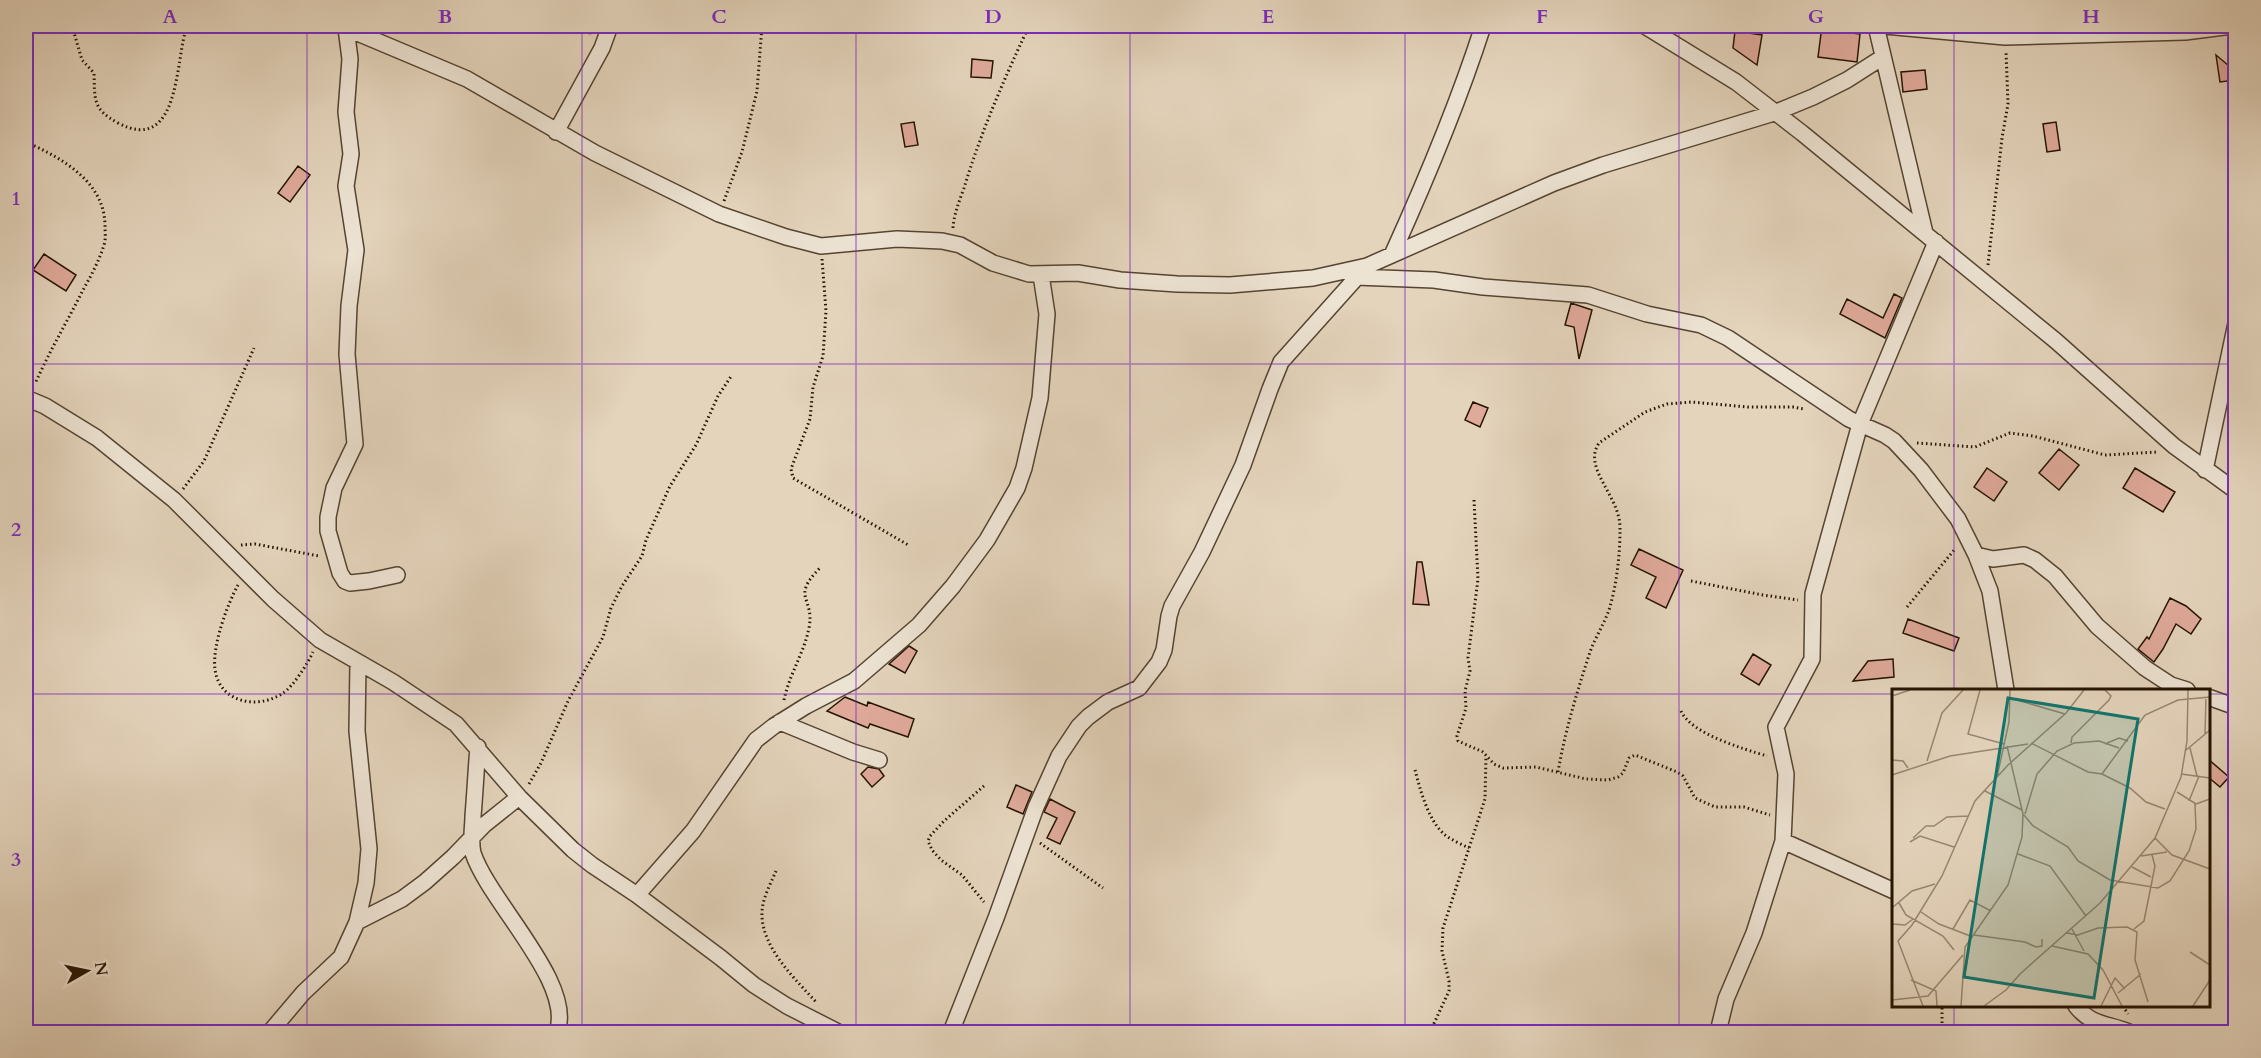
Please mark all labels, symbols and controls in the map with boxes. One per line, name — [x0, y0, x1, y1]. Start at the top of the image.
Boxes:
text: A — [162, 3, 178, 30]
text: B — [438, 3, 452, 30]
text: C — [711, 3, 727, 30]
text: D — [984, 3, 1002, 30]
text: E — [1262, 3, 1274, 30]
text: F — [1536, 3, 1548, 30]
text: G — [1808, 3, 1824, 30]
text: H — [2082, 3, 2100, 30]
text: 1 — [11, 185, 21, 212]
text: 2 — [11, 516, 21, 543]
inset map — [1892, 689, 2210, 1007]
text: 3 — [11, 846, 21, 873]
north arrow — [57, 941, 117, 1001]
text: N — [89, 960, 113, 977]

